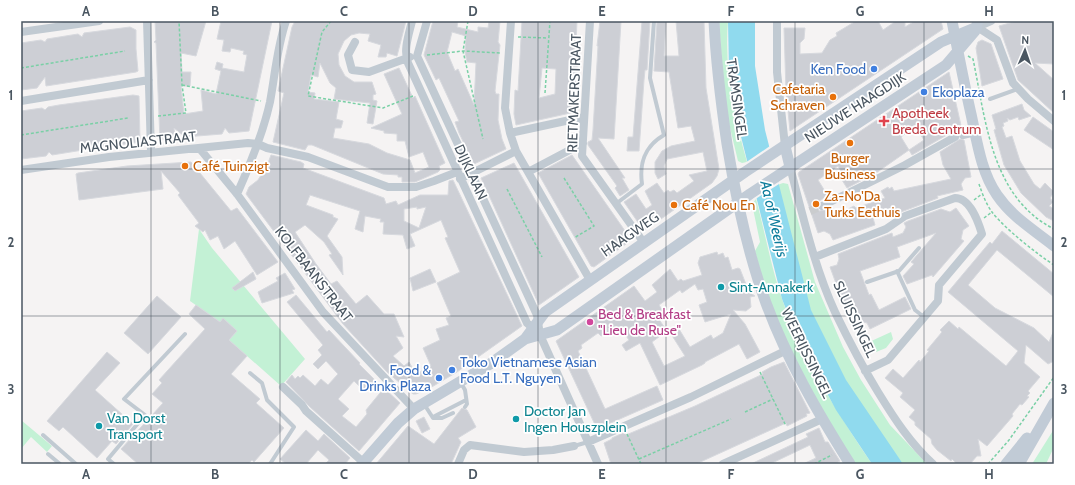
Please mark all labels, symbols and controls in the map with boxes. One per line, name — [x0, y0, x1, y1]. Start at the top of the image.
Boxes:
text: A — [82, 3, 91, 19]
text: B — [211, 3, 219, 19]
text: C — [340, 3, 348, 19]
text: D — [468, 3, 478, 19]
text: E — [598, 3, 606, 19]
text: F — [728, 3, 735, 19]
text: G — [856, 3, 865, 19]
text: H — [984, 3, 994, 19]
north arrow — [1005, 30, 1045, 70]
street label: RIETMAKERSTRAAT — [563, 33, 585, 153]
text: N — [1021, 33, 1029, 47]
street label: TRAMSINGEL — [722, 57, 752, 141]
place label: Ken Food — [811, 60, 866, 78]
marker: Ken Food — [869, 64, 879, 74]
street label: NIEUWE HAAGDIJK — [801, 68, 909, 146]
place label: Cafetaria Schraven — [770, 80, 825, 114]
place label: Ekoplaza — [932, 83, 985, 101]
text: 1 — [9, 87, 13, 103]
marker: Ekoplaza — [919, 87, 929, 97]
text: 1 — [1062, 87, 1066, 103]
marker: Cafetaria Schraven — [828, 92, 838, 102]
place label: Apotheek Breda Centrum — [892, 104, 981, 138]
marker: Apotheek Breda Centrum — [879, 116, 889, 126]
street label: MAGNOLIASTRAAT — [79, 127, 198, 157]
marker: Burger Business — [845, 138, 855, 148]
street label: DIJKLAAN — [450, 141, 492, 203]
place label: Burger Business — [825, 149, 876, 183]
place label: Café Tuinzigt — [193, 157, 269, 175]
marker: Café Tuinzigt — [180, 161, 190, 171]
water label: Aa of Weerijs — [756, 178, 792, 259]
place label: Za-No'Da Turks Eethuis — [824, 187, 901, 221]
place label: Café Nou En — [682, 196, 756, 214]
marker: Za-No'Da Turks Eethuis — [811, 199, 821, 209]
marker: Café Nou En — [669, 200, 679, 210]
street label: HAAGWEG — [598, 208, 662, 260]
street label: KOLFBAANSTRAAT — [271, 223, 357, 326]
text: 2 — [8, 234, 15, 250]
text: 2 — [1061, 234, 1068, 250]
place label: Sint-Annakerk — [729, 278, 814, 296]
street label: SLUISSINGEL — [829, 278, 881, 360]
marker: Sint-Annakerk — [716, 282, 726, 292]
place label: Bed & Breakfast "Lieu de Ruse" — [598, 305, 691, 339]
street label: WEERIJSSINGEL — [777, 305, 837, 401]
marker: Bed & Breakfast "Lieu de Ruse" — [585, 317, 595, 327]
place label: Toko Vietnamese Asian Food L.T. Nguyen — [460, 353, 597, 387]
place label: Food & Drinks Plaza — [359, 361, 431, 395]
marker: Toko Vietnamese Asian Food L.T. Nguyen — [447, 365, 457, 375]
marker: Food & Drinks Plaza — [434, 373, 444, 383]
text: 3 — [7, 381, 15, 397]
text: 3 — [1060, 381, 1068, 397]
place label: Doctor Jan Ingen Houszplein — [524, 402, 627, 436]
place label: Van Dorst Transport — [107, 409, 166, 443]
marker: Doctor Jan Ingen Houszplein — [511, 414, 521, 424]
marker: Van Dorst Transport — [94, 421, 104, 431]
text: A — [82, 466, 91, 482]
text: B — [211, 466, 219, 482]
text: C — [340, 466, 348, 482]
text: D — [468, 466, 478, 482]
text: E — [598, 466, 606, 482]
text: F — [728, 466, 735, 482]
text: G — [856, 466, 865, 482]
text: H — [984, 466, 994, 482]

